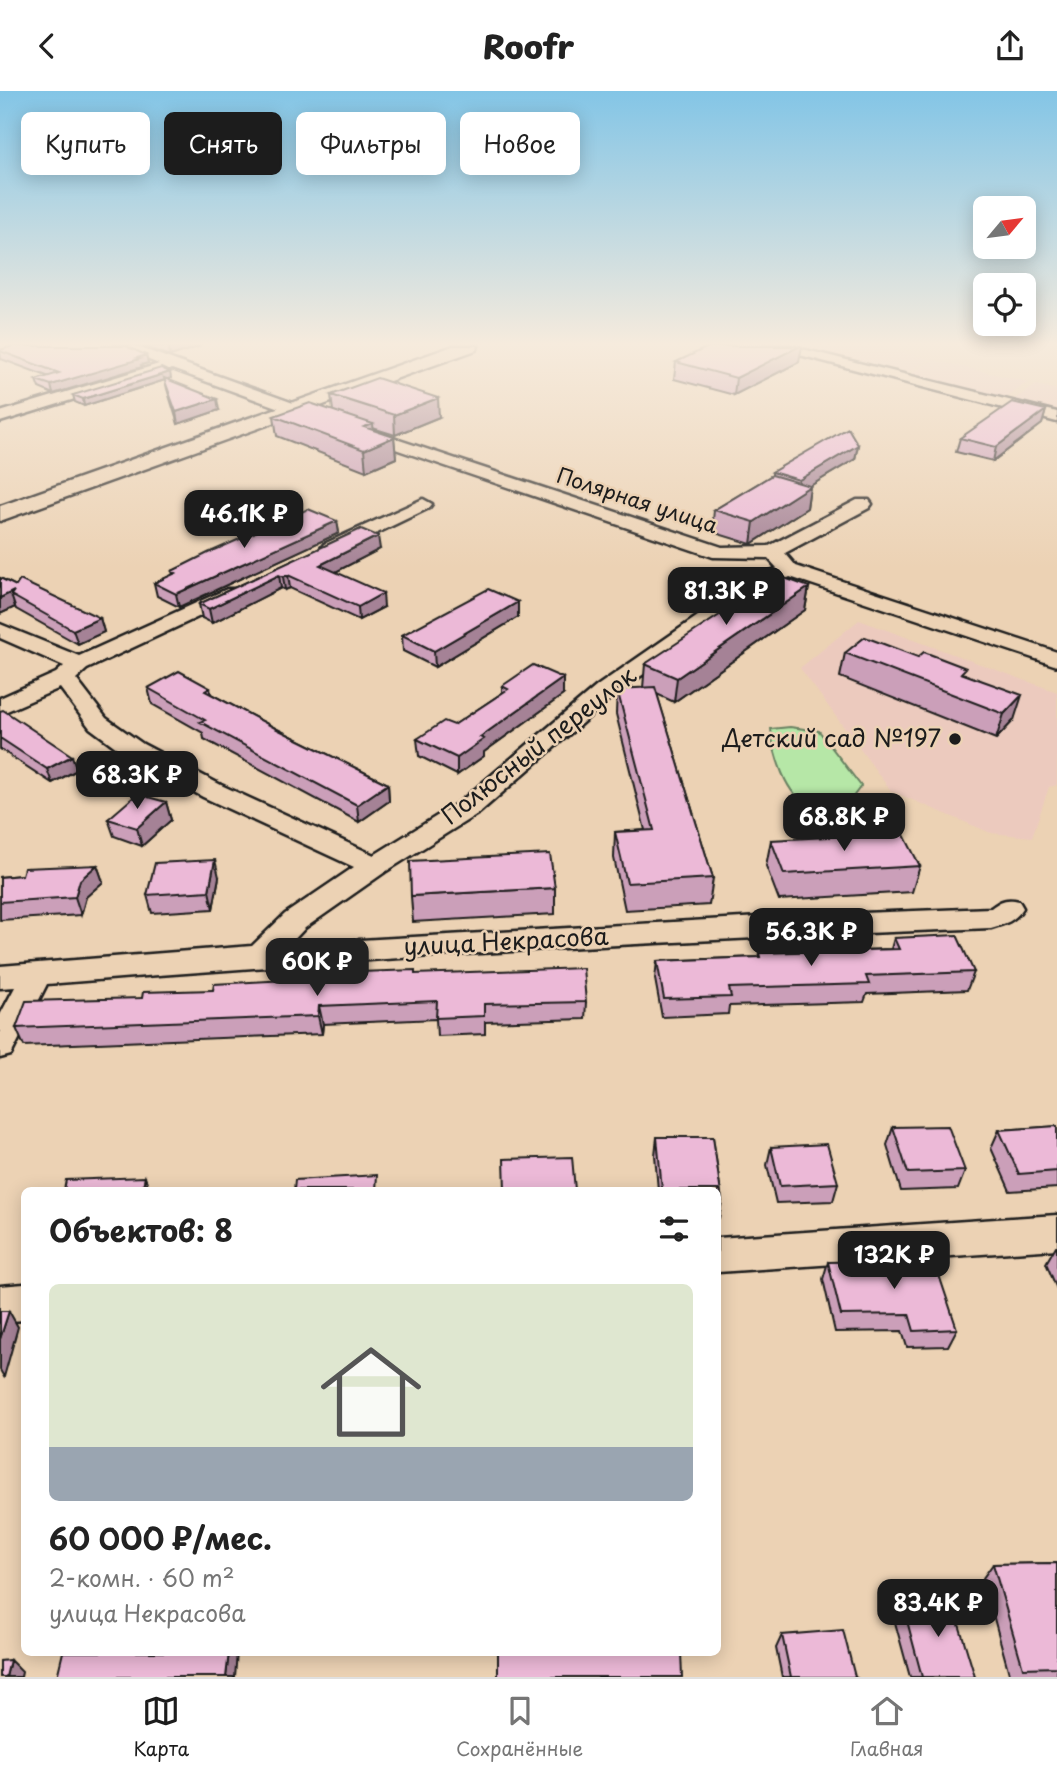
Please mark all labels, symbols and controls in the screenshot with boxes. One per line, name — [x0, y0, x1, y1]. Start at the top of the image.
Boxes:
text: Roofr — [483, 22, 574, 70]
icon: back — [28, 27, 66, 65]
icon: share — [991, 27, 1029, 65]
chip: Купить — [21, 112, 150, 175]
chip: Снять — [164, 112, 282, 175]
chip: Фильтры — [296, 112, 446, 175]
chip: Новое — [460, 112, 580, 175]
north arrow — [973, 196, 1036, 259]
map controls — [973, 196, 1036, 336]
button: locate — [973, 273, 1036, 336]
street label: Полярная улица — [553, 458, 723, 540]
pin: 46.1K ₽ — [179, 491, 309, 550]
text: 46.1K ₽ — [200, 495, 288, 530]
pin: 81.3K ₽ — [661, 567, 791, 627]
text: 81.3K ₽ — [684, 572, 768, 607]
street label: Полюсный переулок — [433, 656, 643, 832]
place label: Детский сад №197 — [721, 719, 941, 755]
marker: Детский сад №197 — [947, 731, 963, 747]
pin: 68.3K ₽ — [72, 751, 202, 811]
text: 68.3K ₽ — [92, 756, 182, 791]
pin: 68.8K ₽ — [779, 793, 909, 853]
text: 68.8K ₽ — [799, 798, 889, 833]
pin: 56.3K ₽ — [746, 909, 876, 968]
text: 56.3K ₽ — [765, 913, 857, 948]
street label: улица Некрасова — [403, 917, 609, 963]
pin: 60K ₽ — [268, 939, 366, 998]
text: 60K ₽ — [282, 943, 352, 978]
text: Объектов: 8 — [49, 1207, 233, 1252]
icon: filters — [655, 1210, 693, 1248]
pin: 132K ₽ — [837, 1231, 951, 1291]
text: 132K ₽ — [854, 1236, 934, 1271]
icon: home — [308, 1329, 434, 1455]
text: 60 000 ₽/мес. — [49, 1515, 272, 1560]
text: 2-комн. · 60 m² — [49, 1560, 235, 1595]
pin: 83.4K ₽ — [873, 1579, 1003, 1639]
text: 83.4K ₽ — [893, 1584, 983, 1619]
text: улица Некрасова — [49, 1595, 246, 1630]
tab: Карта — [133, 1692, 189, 1762]
tab: Сохранённые — [456, 1692, 583, 1762]
tab: Главная — [850, 1692, 924, 1762]

